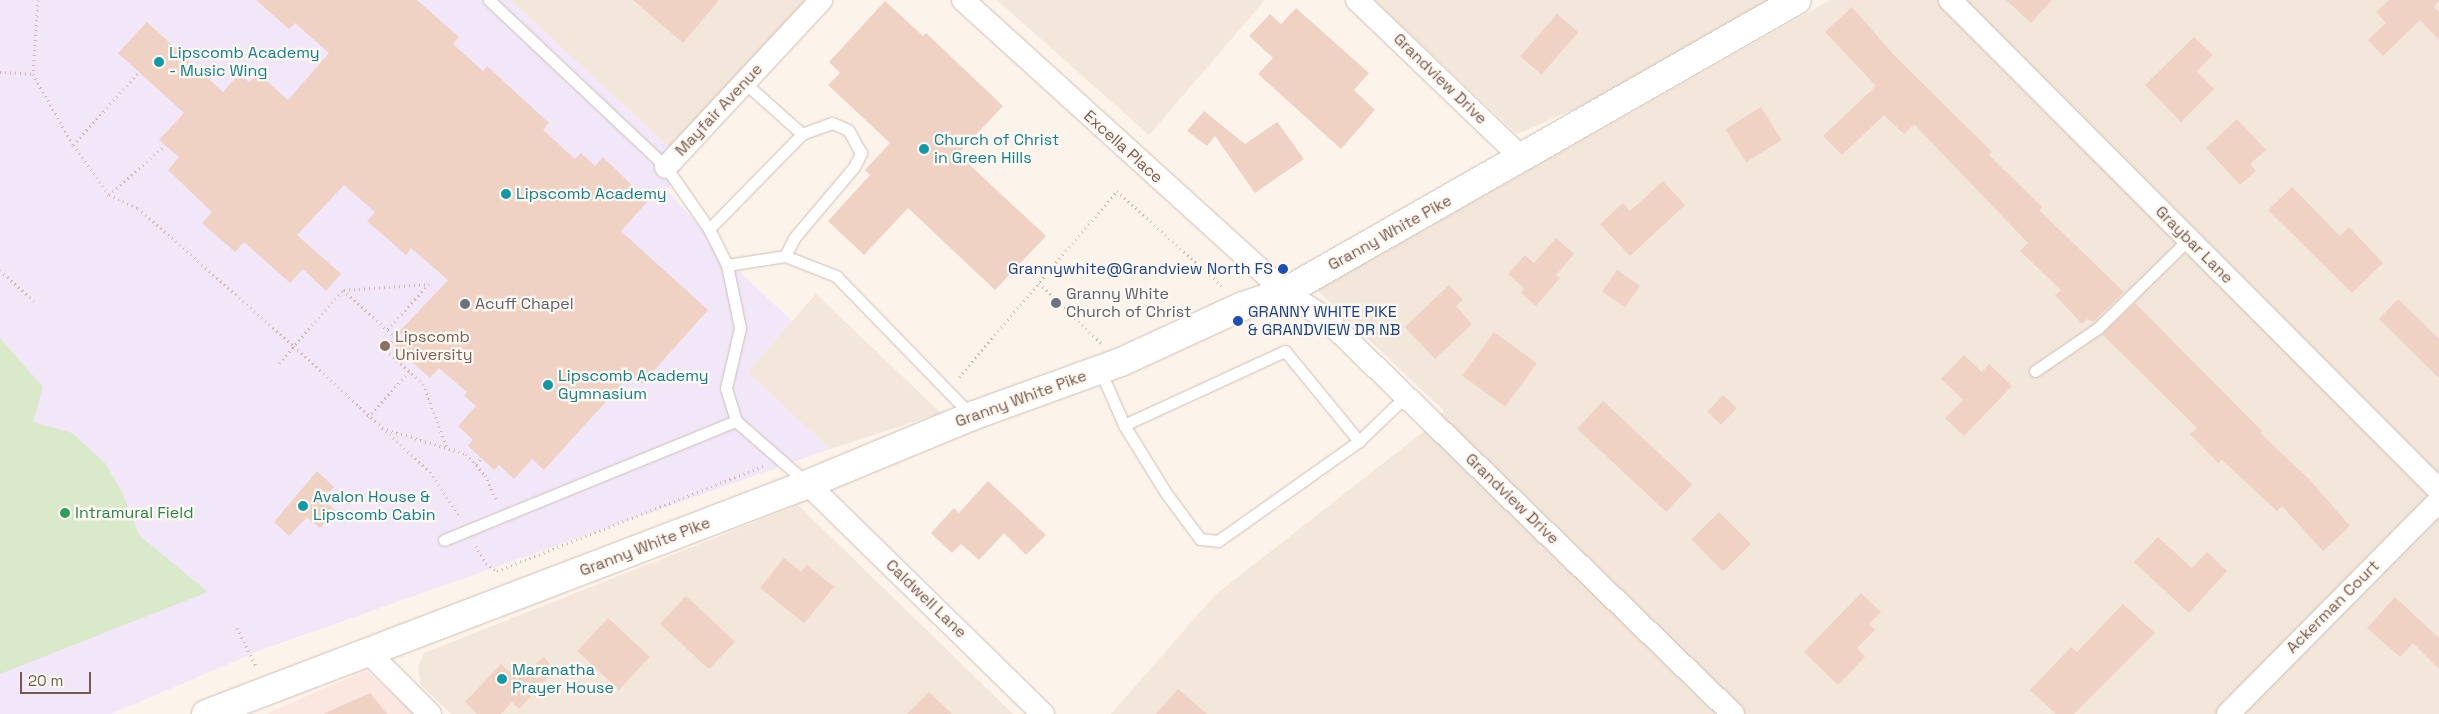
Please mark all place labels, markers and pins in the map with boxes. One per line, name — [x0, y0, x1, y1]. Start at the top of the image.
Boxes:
place label: Lipscomb Academy - Music Wing — [169, 43, 320, 81]
marker: Lipscomb Academy - Music Wing — [153, 56, 165, 68]
place label: Church of Christ in Green Hills — [934, 130, 1059, 168]
marker: Church of Christ in Green Hills — [918, 143, 930, 155]
place label: Lipscomb Academy — [516, 184, 667, 204]
marker: Lipscomb Academy — [500, 188, 512, 200]
place label: Grannywhite@Grandview North FS — [1008, 259, 1273, 279]
marker: Grannywhite@Grandview North FS — [1277, 263, 1289, 275]
place label: Granny White Church of Christ — [1066, 284, 1191, 322]
place label: Acuff Chapel — [475, 294, 574, 314]
marker: Granny White Church of Christ — [1050, 297, 1062, 309]
marker: Acuff Chapel — [459, 298, 471, 310]
place label: GRANNY WHITE PIKE & GRANDVIEW DR NB — [1248, 302, 1400, 340]
marker: GRANNY WHITE PIKE & GRANDVIEW DR NB — [1232, 315, 1244, 327]
place label: Lipscomb University — [395, 327, 473, 365]
marker: Lipscomb University — [379, 340, 391, 352]
place label: Lipscomb Academy Gymnasium — [558, 366, 709, 404]
marker: Lipscomb Academy Gymnasium — [542, 379, 554, 391]
place label: Avalon House & Lipscomb Cabin — [313, 487, 436, 525]
marker: Avalon House & Lipscomb Cabin — [297, 500, 309, 512]
place label: Intramural Field — [75, 503, 193, 523]
marker: Intramural Field — [59, 507, 71, 519]
place label: Maranatha Prayer House — [512, 660, 614, 698]
marker: Maranatha Prayer House — [496, 673, 508, 685]

